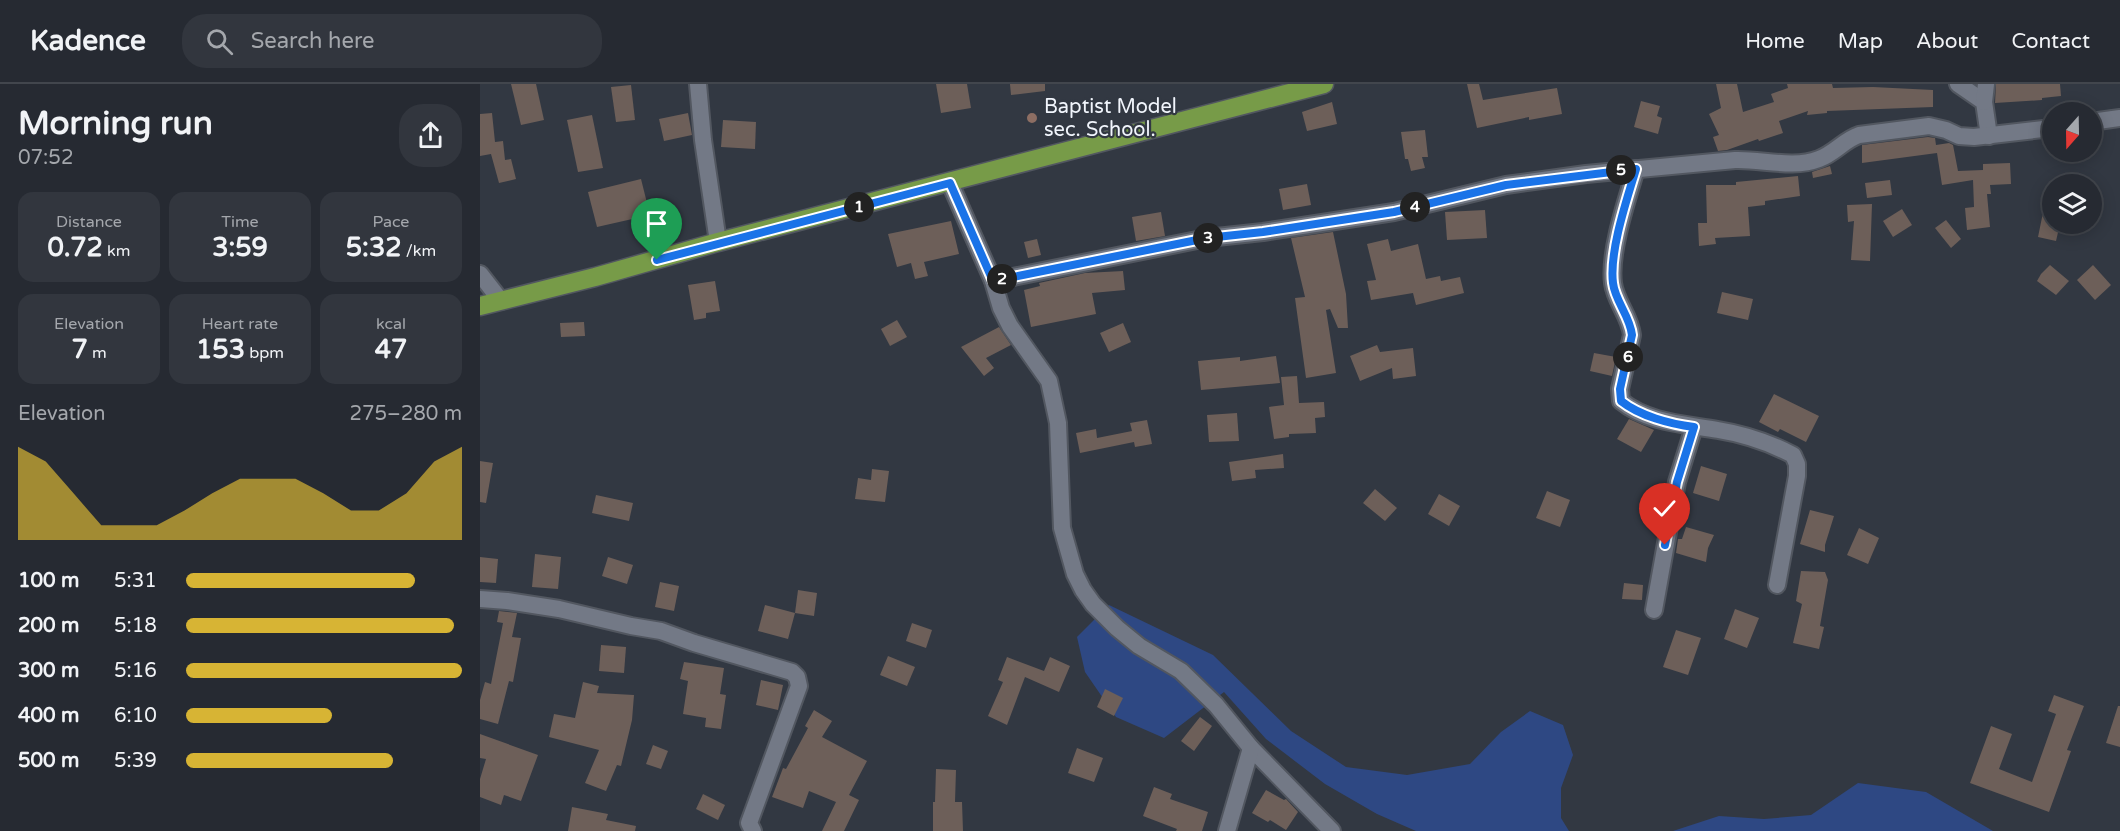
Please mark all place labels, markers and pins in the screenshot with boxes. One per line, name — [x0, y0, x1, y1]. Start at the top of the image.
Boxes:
place label: Baptist Model sec. School. — [1044, 95, 1177, 142]
marker: Baptist Model sec. School. — [1025, 111, 1039, 125]
pin: 5 — [1606, 155, 1636, 185]
pin: 1 — [844, 192, 874, 222]
pin: 4 — [1400, 192, 1430, 222]
pin — [631, 198, 682, 260]
pin: 3 — [1193, 223, 1223, 253]
pin: 2 — [987, 264, 1017, 294]
pin: 6 — [1613, 342, 1643, 372]
pin — [1639, 483, 1690, 545]

